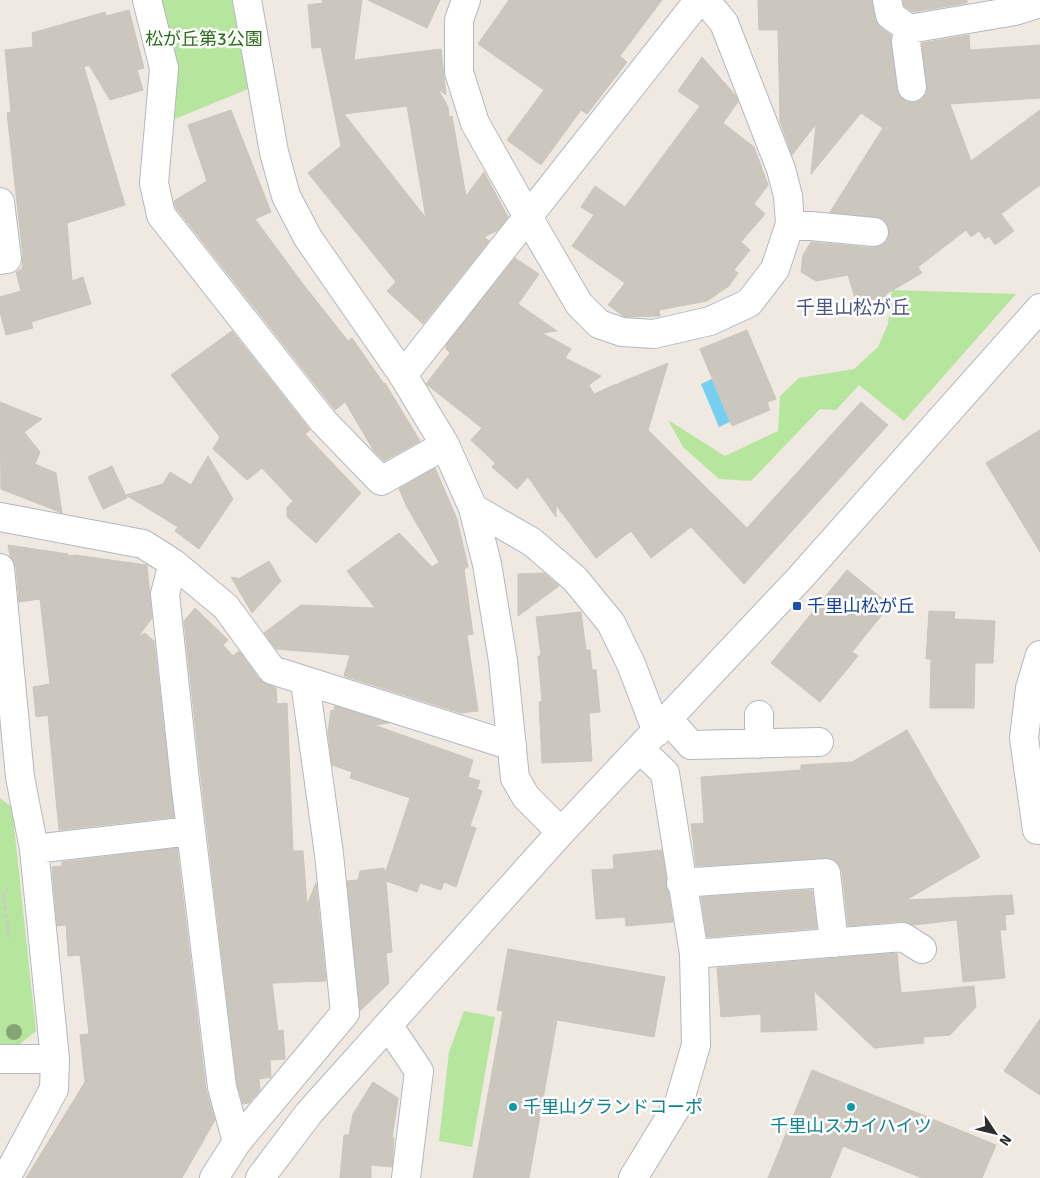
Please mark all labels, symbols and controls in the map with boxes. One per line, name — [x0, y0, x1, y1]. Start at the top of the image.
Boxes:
park label: 松が丘第3公園 — [145, 28, 263, 50]
district label: 千里山松が丘 — [796, 296, 910, 320]
place label: 千里山松が丘 — [807, 595, 915, 617]
marker: 千里山松が丘 — [791, 600, 803, 612]
place label: 千里山グランドコーポ — [523, 1096, 703, 1118]
marker: 千里山グランドコーポ — [507, 1101, 519, 1113]
marker: 千里山スカイハイツ — [845, 1101, 857, 1113]
north arrow — [970, 1108, 1020, 1158]
place label: 千里山スカイハイツ — [770, 1115, 932, 1137]
text: N — [995, 1131, 1015, 1149]

